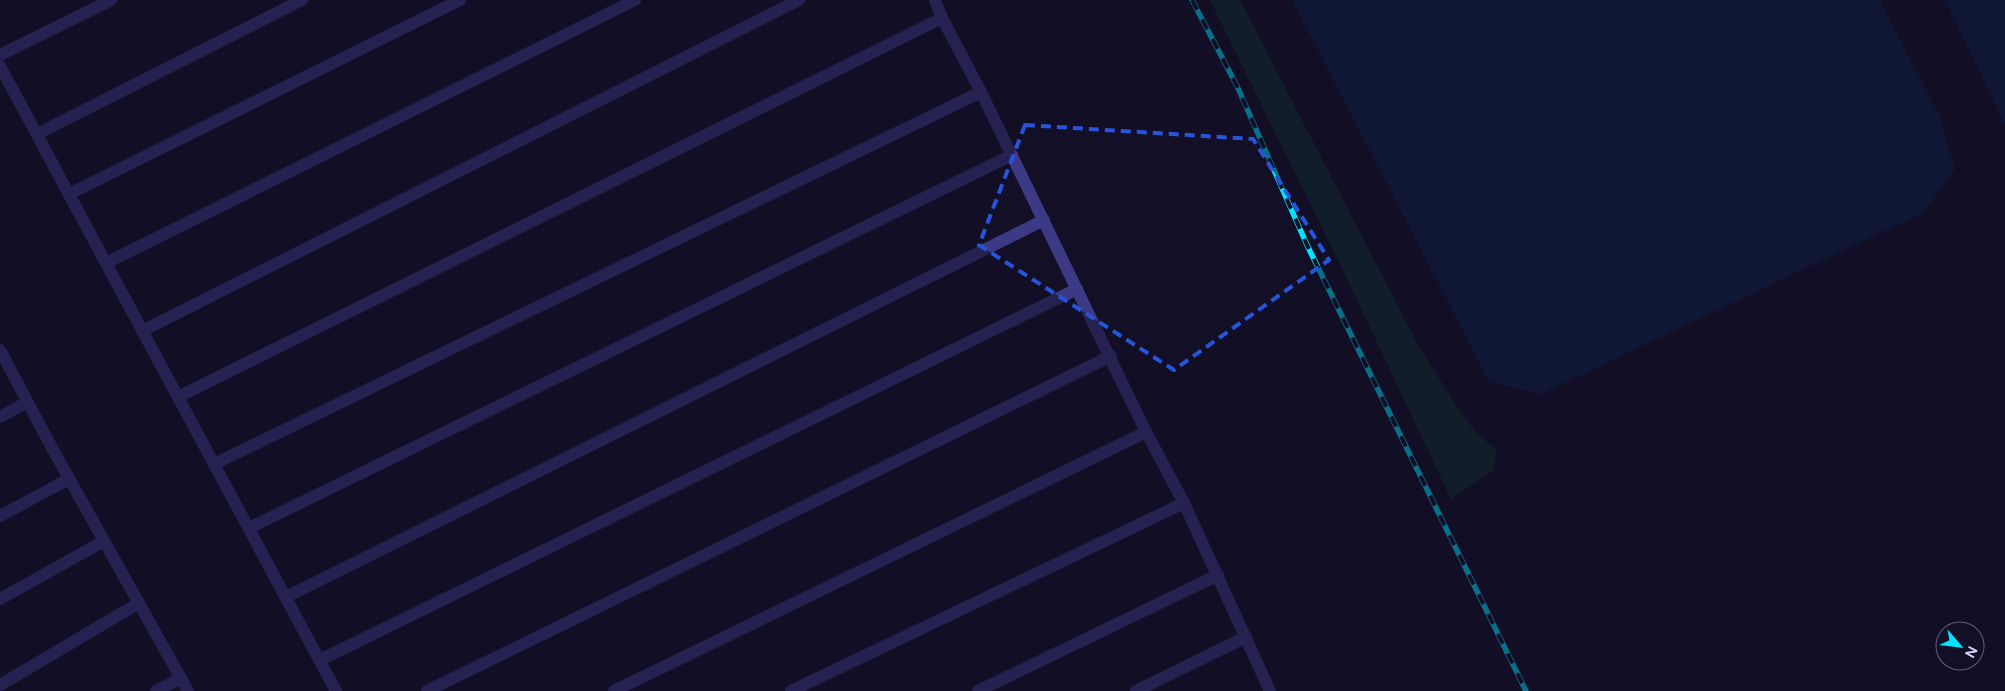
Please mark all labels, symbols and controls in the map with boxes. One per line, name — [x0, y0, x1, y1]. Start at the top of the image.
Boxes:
north arrow — [1935, 621, 1985, 671]
text: N — [1961, 643, 1981, 661]

